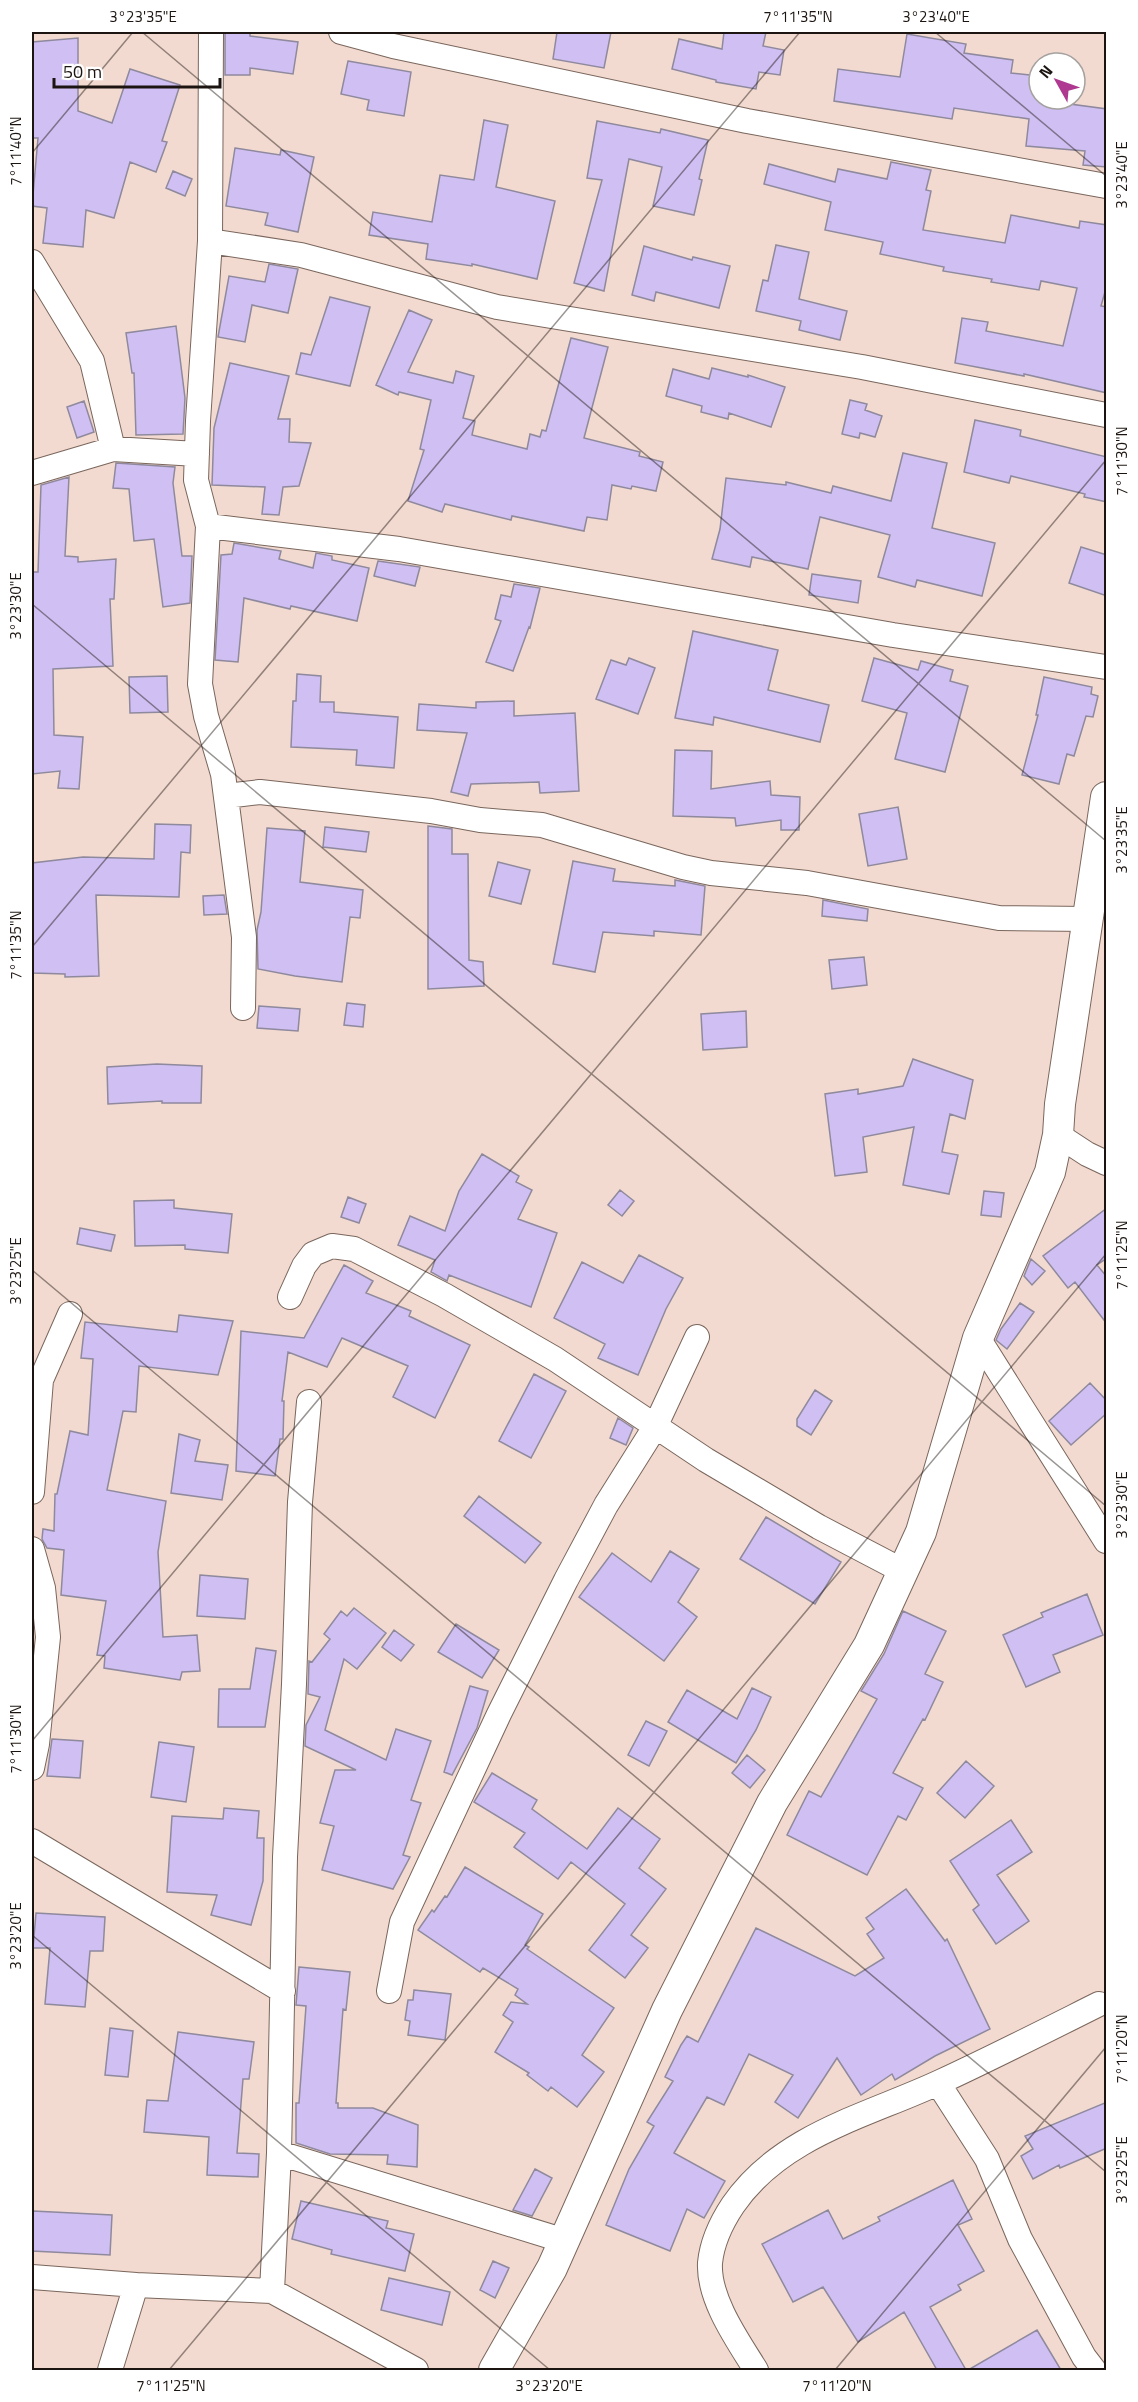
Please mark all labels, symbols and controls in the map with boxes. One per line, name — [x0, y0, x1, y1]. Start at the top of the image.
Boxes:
text: 3°23'35"E — [109, 5, 177, 28]
text: 7°11'35"N — [763, 5, 833, 28]
text: 3°23'40"E — [902, 5, 970, 28]
scale bar — [54, 51, 220, 89]
north arrow — [1027, 51, 1087, 111]
text: 50 m — [63, 58, 102, 85]
text: N — [1033, 59, 1058, 83]
text: 7°11'40"N — [4, 116, 27, 186]
text: 3°23'40"E — [1110, 141, 1133, 209]
text: 7°11'30"N — [1110, 426, 1133, 496]
text: 3°23'30"E — [4, 572, 27, 640]
text: 3°23'35"E — [1110, 806, 1133, 874]
text: 7°11'35"N — [4, 910, 27, 980]
text: 7°11'25"N — [1110, 1220, 1133, 1290]
text: 3°23'25"E — [4, 1237, 27, 1305]
text: 3°23'30"E — [1110, 1471, 1133, 1539]
text: 7°11'30"N — [4, 1704, 27, 1774]
text: 3°23'20"E — [4, 1902, 27, 1970]
text: 7°11'20"N — [1110, 2014, 1133, 2084]
text: 3°23'25"E — [1110, 2136, 1133, 2204]
text: 7°11'25"N — [136, 2374, 206, 2397]
text: 3°23'20"E — [515, 2374, 583, 2397]
text: 7°11'20"N — [802, 2374, 872, 2397]

